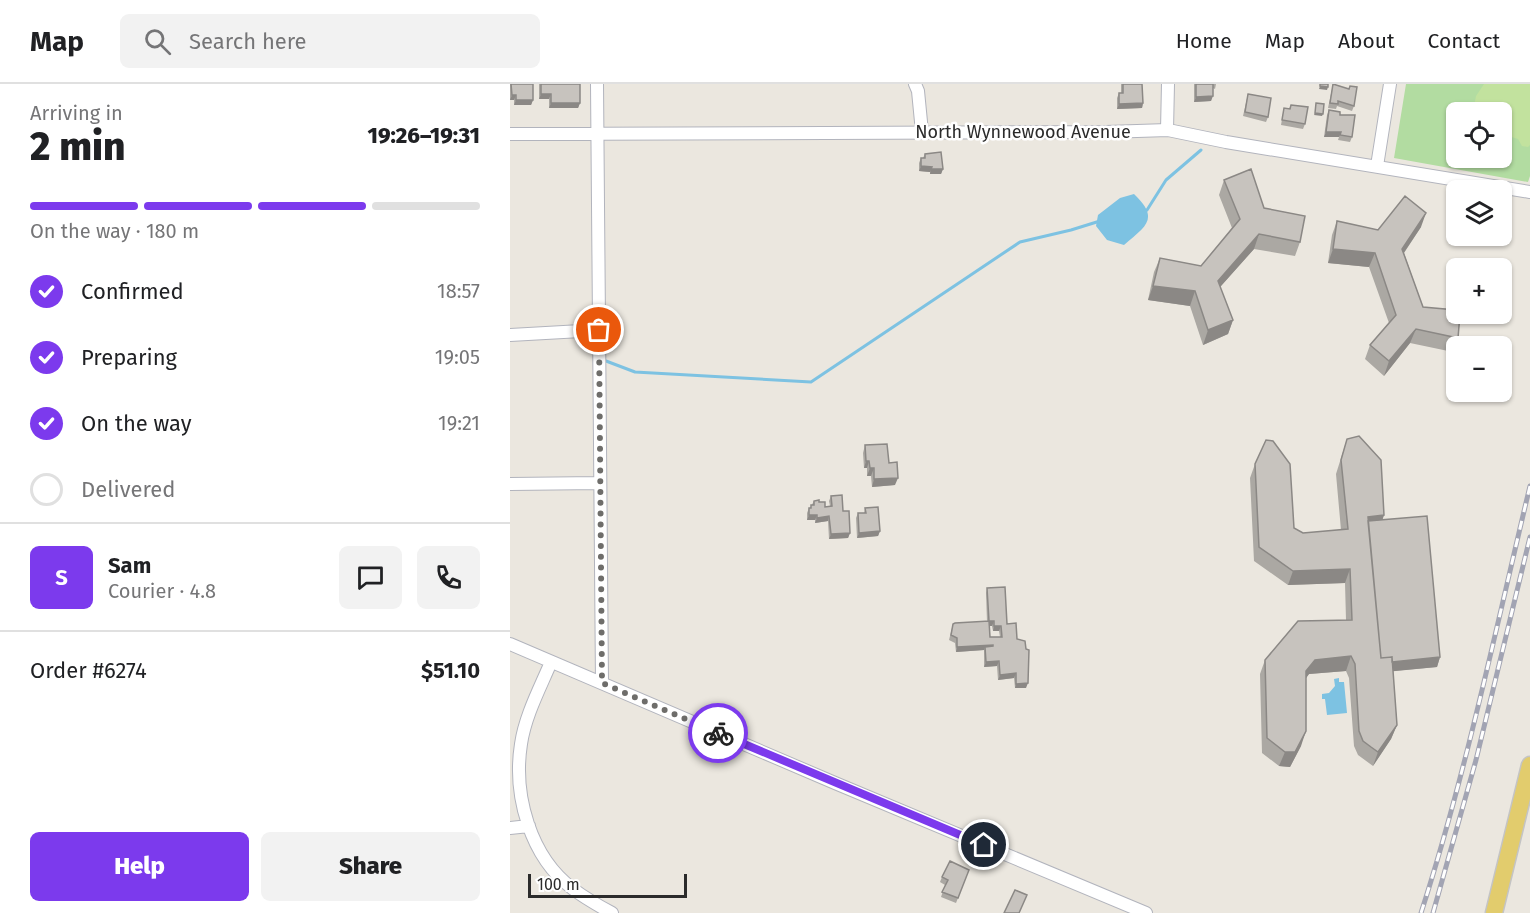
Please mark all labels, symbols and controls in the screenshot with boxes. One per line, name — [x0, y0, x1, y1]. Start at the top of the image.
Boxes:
search box — [120, 14, 540, 68]
text: Map — [30, 25, 84, 58]
icon: search — [141, 25, 174, 58]
text: Search here — [189, 28, 307, 55]
text: Home — [1176, 28, 1232, 54]
text: Map — [1265, 28, 1305, 54]
text: About — [1338, 28, 1395, 54]
text: Contact — [1428, 28, 1500, 54]
text: Arriving in — [30, 101, 123, 125]
map controls — [1446, 102, 1512, 402]
button: locate — [1446, 102, 1512, 168]
street label: North Wynnewood Avenue — [915, 121, 1131, 143]
text: 19:26–19:31 — [368, 122, 480, 149]
text: 2 min — [30, 124, 126, 170]
button: layers — [1446, 180, 1512, 246]
text: On the way · 180 m — [30, 219, 199, 243]
button: + — [1446, 258, 1512, 324]
icon: check — [30, 275, 63, 308]
text: Confirmed — [81, 278, 184, 305]
text: 18:57 — [437, 279, 480, 303]
pin — [573, 304, 624, 355]
icon: bag — [582, 313, 615, 346]
button: − — [1446, 336, 1512, 402]
icon: check — [30, 341, 63, 374]
text: Preparing — [81, 344, 177, 371]
text: 19:05 — [435, 345, 480, 369]
icon: check — [30, 407, 63, 440]
text: On the way — [81, 410, 192, 437]
text: 19:21 — [438, 411, 480, 435]
text: Delivered — [81, 476, 176, 503]
button: chat — [339, 546, 402, 609]
button: phone — [417, 546, 480, 609]
text: Sam — [108, 552, 151, 579]
text: S — [55, 564, 68, 591]
text: Courier · 4.8 — [108, 579, 216, 603]
text: Order #6274 — [30, 657, 147, 684]
text: $51.10 — [421, 657, 480, 684]
courier — [688, 703, 748, 763]
icon: bike — [702, 717, 735, 750]
pin — [958, 819, 1009, 870]
icon: home — [967, 828, 1000, 861]
button: Help — [30, 832, 249, 901]
button: Share — [261, 832, 480, 901]
scale bar — [528, 871, 687, 898]
text: 100 m — [537, 875, 580, 894]

